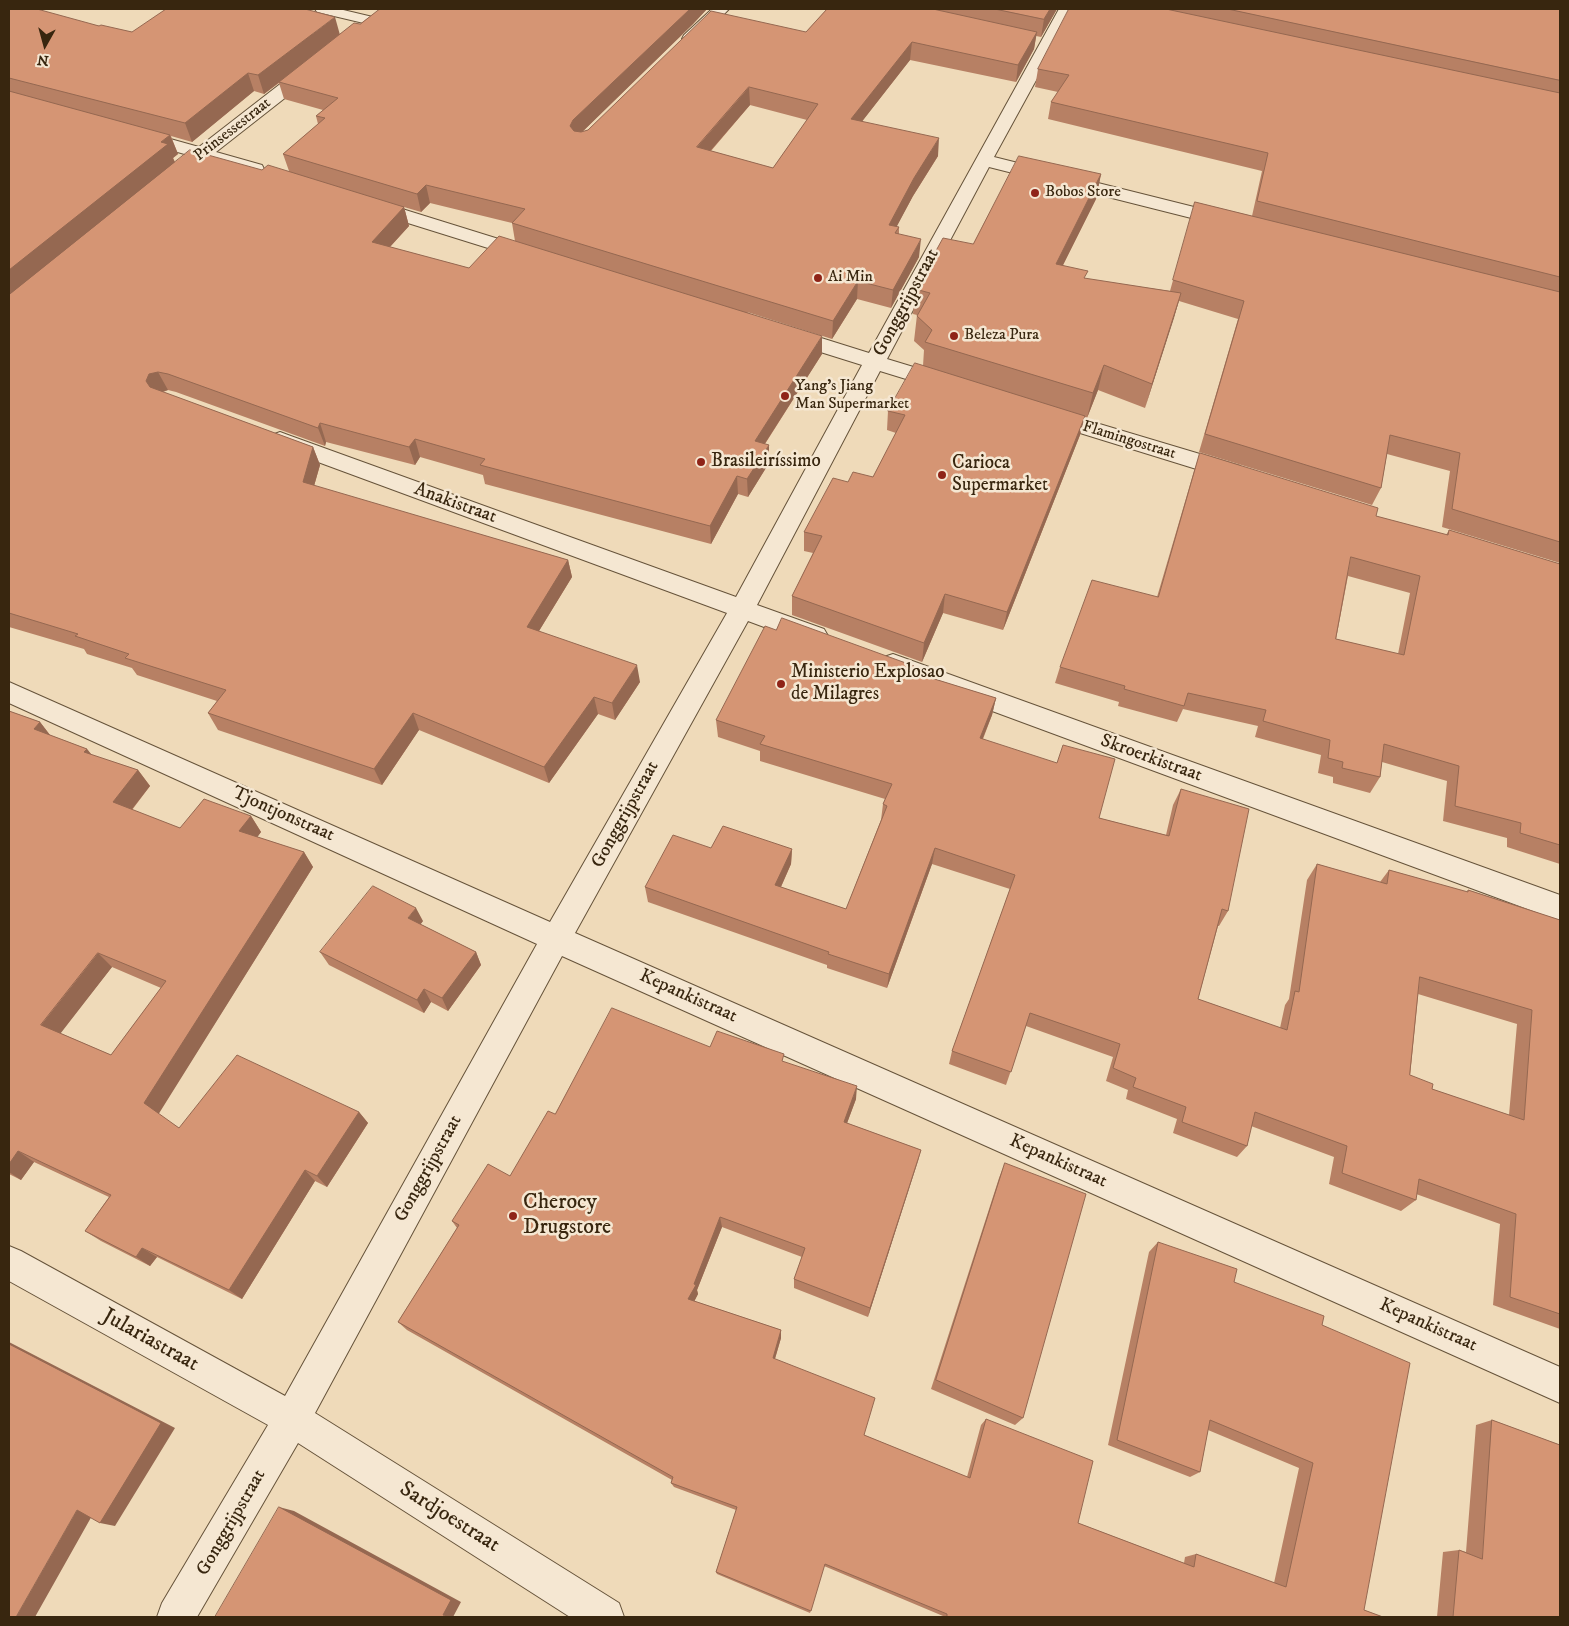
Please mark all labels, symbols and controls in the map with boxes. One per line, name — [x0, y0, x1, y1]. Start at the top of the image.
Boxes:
north arrow — [20, 20, 70, 70]
text: N — [36, 50, 50, 70]
street label: Prinsessestraat — [191, 94, 275, 166]
place label: Bobos Store — [1045, 183, 1121, 203]
marker: Bobos Store — [1029, 187, 1041, 199]
street label: Gonggrijpstraat — [869, 245, 945, 361]
place label: Ai Min — [828, 268, 873, 288]
marker: Ai Min — [812, 272, 824, 284]
place label: Beleza Pura — [964, 326, 1039, 346]
marker: Beleza Pura — [948, 330, 960, 342]
place label: Yang's Jiang Man Supermarket — [795, 377, 909, 415]
marker: Yang's Jiang Man Supermarket — [779, 390, 791, 402]
street label: Flamingostraat — [1080, 418, 1178, 464]
place label: Brasileiríssimo — [711, 451, 821, 473]
place label: Carioca Supermarket — [952, 453, 1048, 497]
marker: Brasileiríssimo — [695, 456, 707, 468]
marker: Carioca Supermarket — [936, 469, 948, 481]
street label: Anakistraat — [411, 479, 499, 529]
place label: Ministerio Explosao de Milagres — [791, 662, 944, 706]
marker: Ministerio Explosao de Milagres — [775, 678, 787, 690]
street label: Skroerkistraat — [1097, 730, 1205, 788]
street label: Gonggrijpstraat — [587, 758, 665, 872]
street label: Tjontjonstraat — [228, 782, 338, 848]
street label: Kepankistraat — [636, 965, 740, 1029]
street label: Gonggrijpstraat — [390, 1112, 468, 1226]
street label: Kepankistraat — [1006, 1130, 1110, 1194]
place label: Cherocy Drugstore — [523, 1190, 611, 1242]
marker: Cherocy Drugstore — [507, 1210, 519, 1222]
street label: Kepankistraat — [1376, 1294, 1480, 1358]
street label: Julariastraat — [97, 1304, 203, 1378]
street label: Gonggrijpstraat — [192, 1466, 272, 1580]
street label: Sardjoestraat — [394, 1477, 504, 1559]

